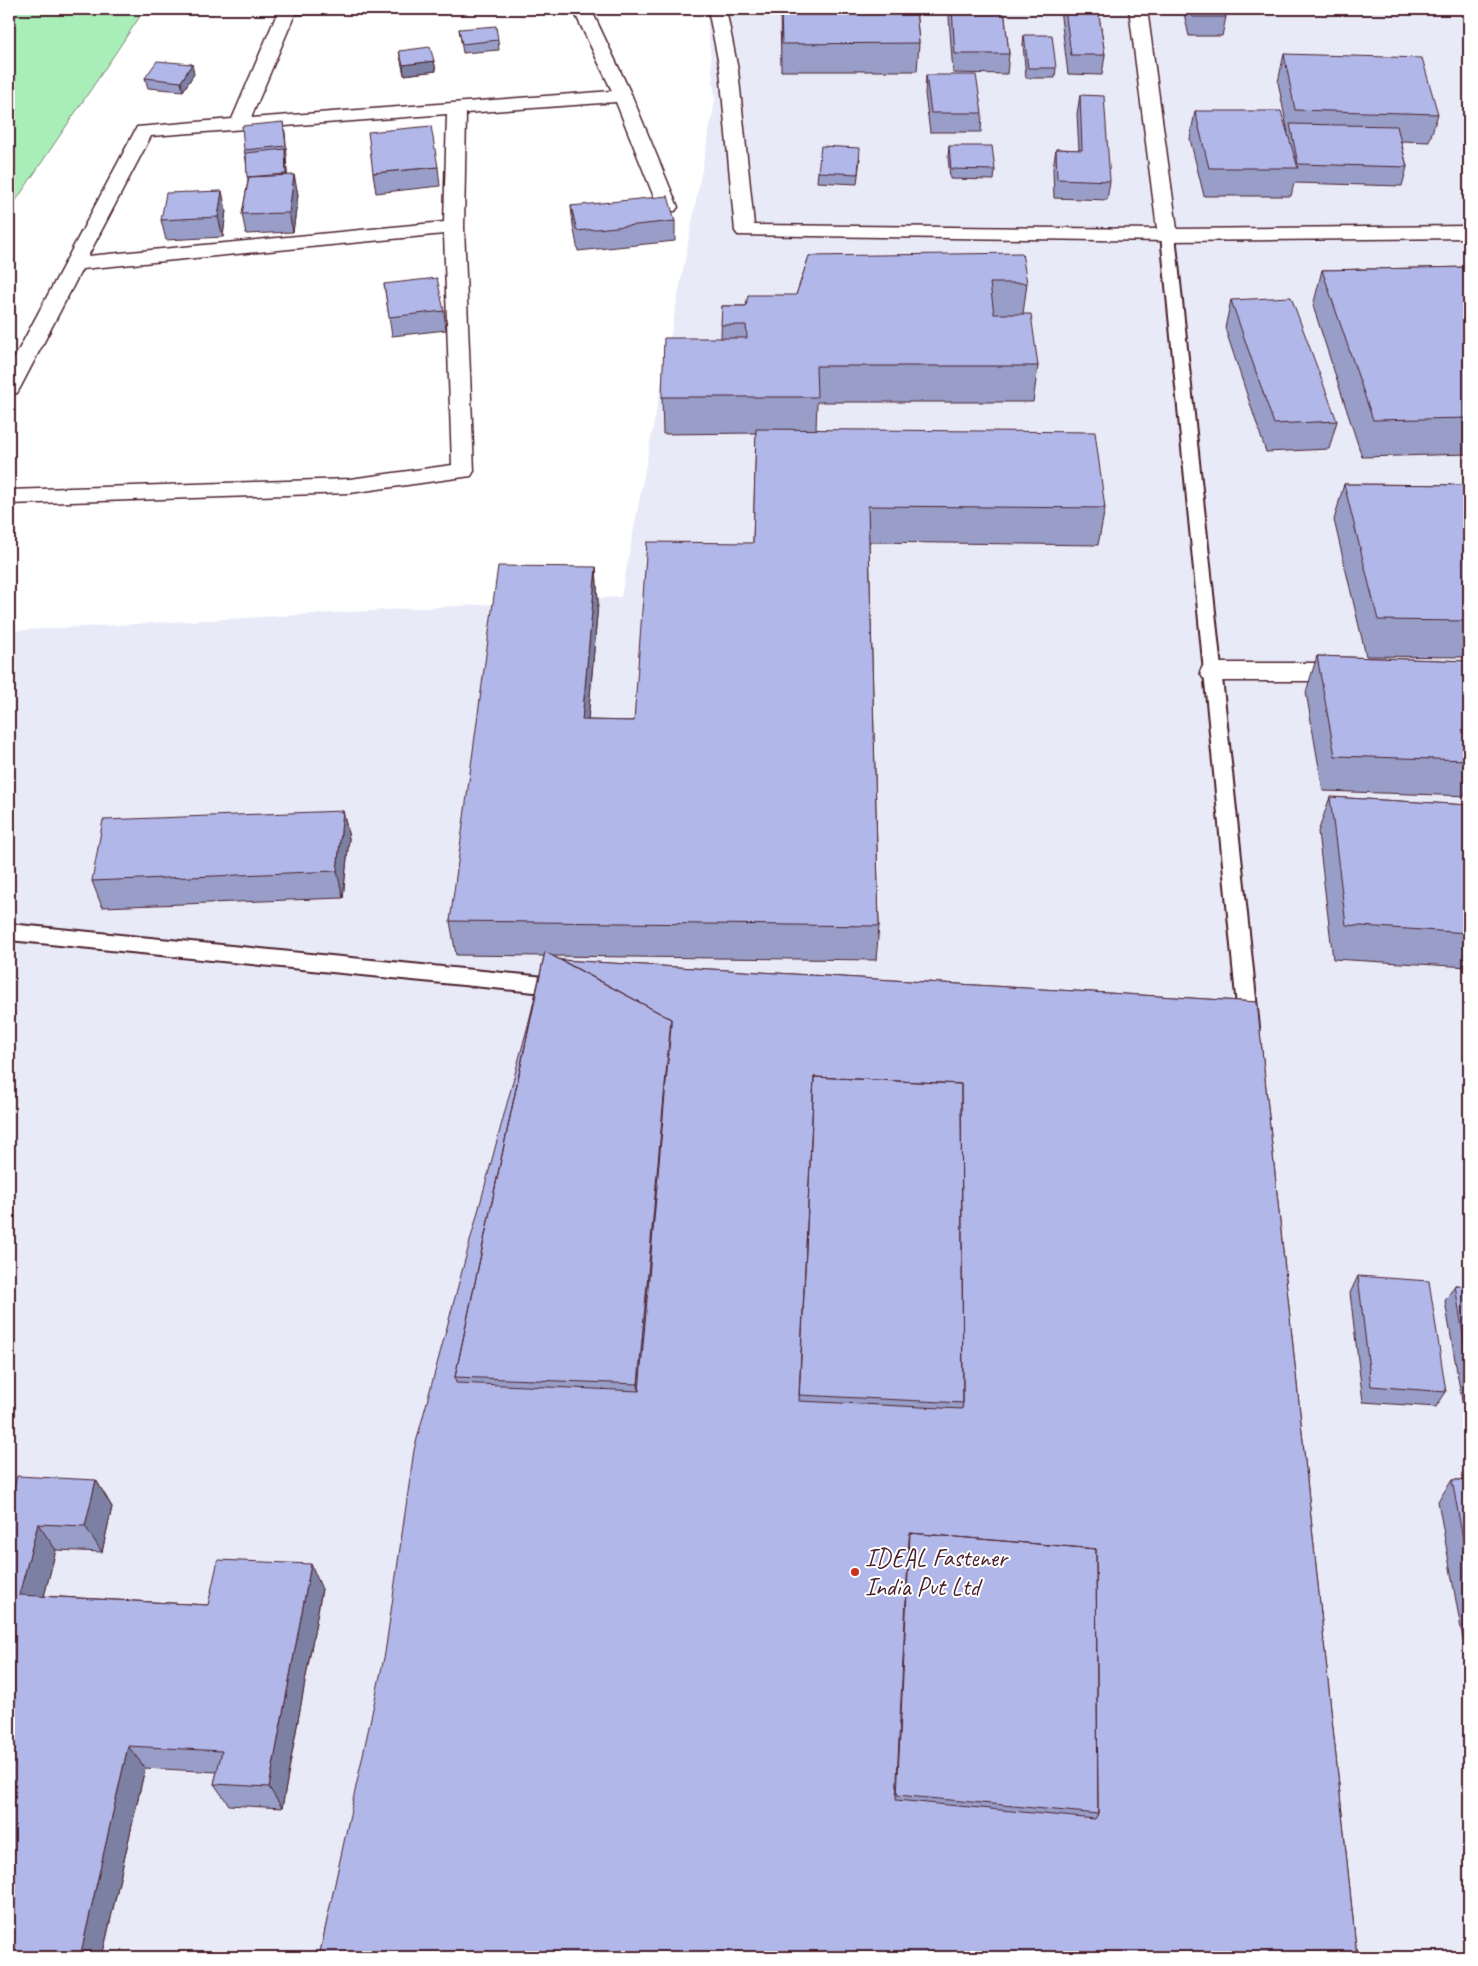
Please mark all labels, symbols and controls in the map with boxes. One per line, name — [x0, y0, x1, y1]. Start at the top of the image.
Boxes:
place label: IDEAL Fastener India Pvt Ltd — [865, 1542, 1010, 1603]
marker: IDEAL Fastener India Pvt Ltd — [849, 1566, 861, 1578]

